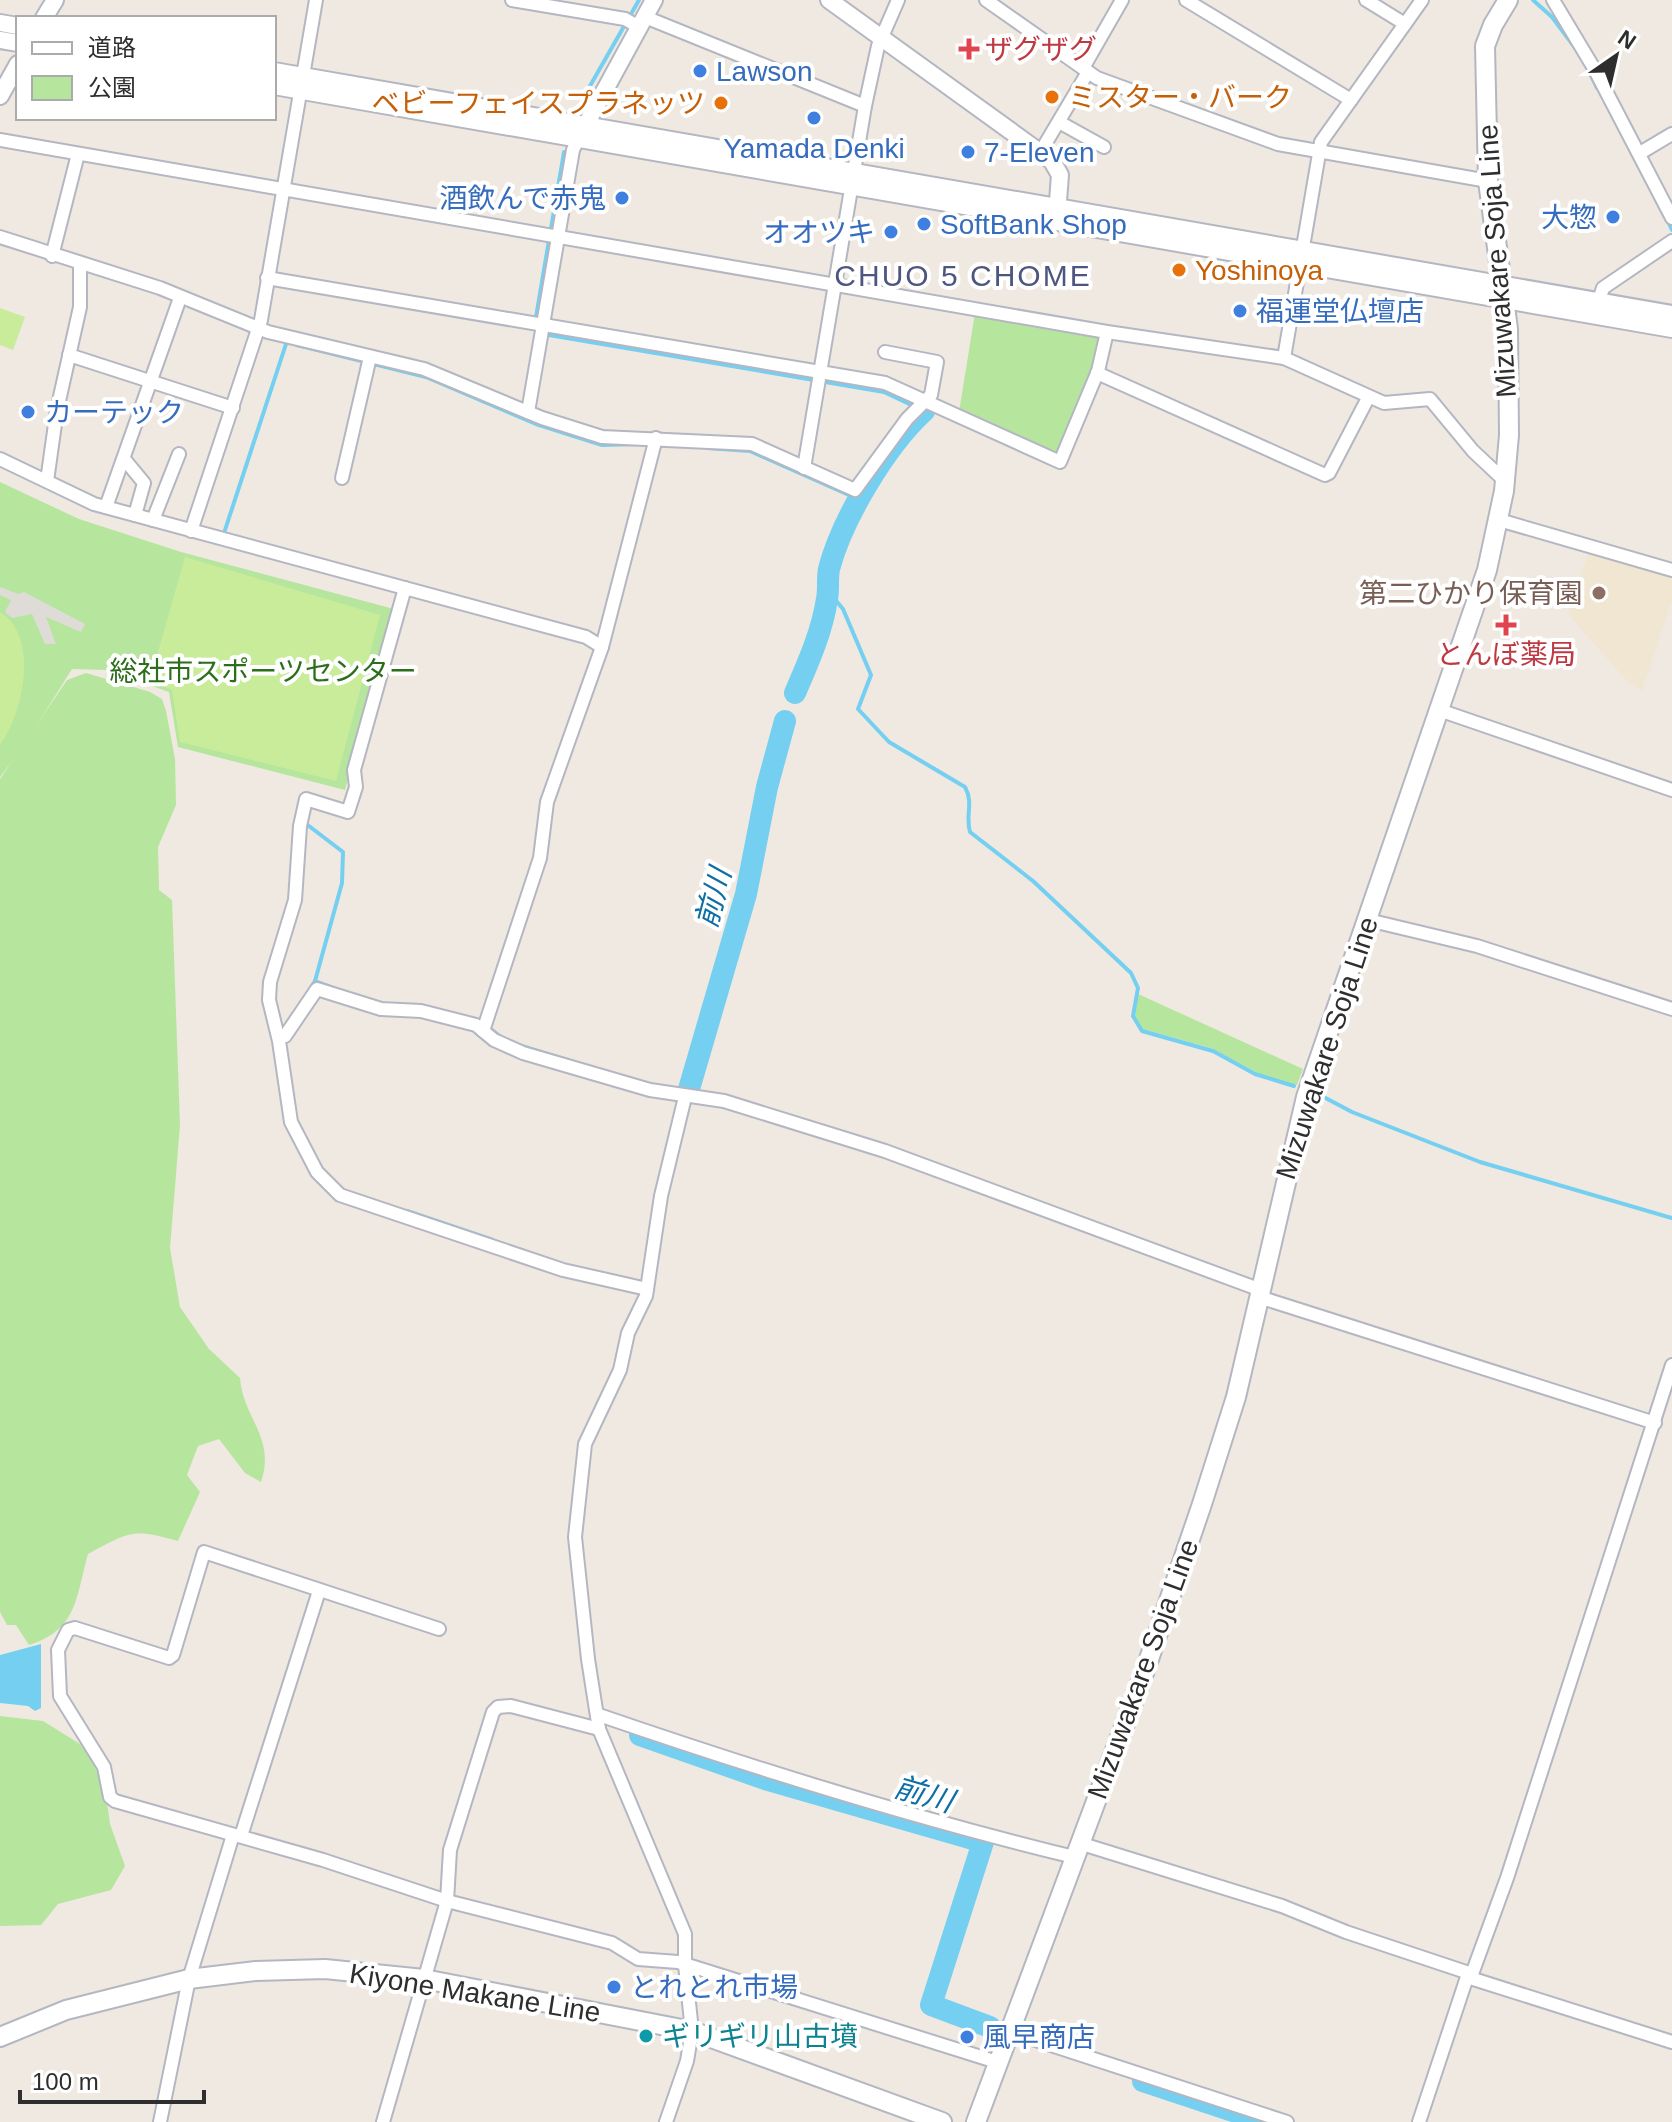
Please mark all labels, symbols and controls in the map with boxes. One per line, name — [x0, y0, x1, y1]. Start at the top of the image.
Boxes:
legend — [16, 16, 276, 120]
north arrow — [1576, 16, 1656, 96]
text: N — [1613, 25, 1640, 55]
text: 道路 — [88, 34, 136, 61]
place label: ザグザグ — [985, 34, 1097, 65]
marker: ザグザグ — [960, 40, 978, 58]
place label: Lawson — [716, 56, 813, 87]
marker: Lawson — [691, 62, 709, 80]
text: 公園 — [88, 74, 136, 101]
place label: ミスター・バーク — [1068, 82, 1292, 113]
place label: ベビーフェイスプラネッツ — [372, 88, 705, 119]
marker: ミスター・バーク — [1043, 88, 1061, 106]
marker: ベビーフェイスプラネッツ — [712, 94, 730, 112]
marker: Yamada Denki — [805, 109, 823, 127]
street label: Mizuwakare Soja Line — [1472, 123, 1522, 399]
place label: Yamada Denki — [723, 133, 905, 164]
place label: 7-Eleven — [984, 137, 1095, 168]
marker: 7-Eleven — [959, 143, 977, 161]
place label: 酒飲んで赤鬼 — [439, 183, 606, 214]
marker: 酒飲んで赤鬼 — [613, 189, 631, 207]
place label: 大惣 — [1541, 202, 1597, 233]
marker: 大惣 — [1604, 208, 1622, 226]
place label: SoftBank Shop — [940, 209, 1127, 240]
marker: SoftBank Shop — [915, 215, 933, 233]
place label: オオツキ — [763, 217, 875, 248]
marker: オオツキ — [882, 223, 900, 241]
place label: Yoshinoya — [1195, 255, 1324, 286]
district label: CHUO 5 CHOME — [834, 259, 1092, 292]
marker: Yoshinoya — [1170, 261, 1188, 279]
place label: 福運堂仏壇店 — [1256, 296, 1424, 327]
marker: 福運堂仏壇店 — [1231, 302, 1249, 320]
place label: カーテック — [44, 397, 184, 428]
marker: カーテック — [19, 403, 37, 421]
place label: 第二ひかり保育園 — [1359, 578, 1583, 609]
marker: 第二ひかり保育園 — [1590, 584, 1608, 602]
marker: とんぼ薬局 — [1497, 616, 1515, 634]
place label: とんぼ薬局 — [1436, 639, 1576, 670]
park label: 総社市スポーツセンター — [109, 656, 417, 687]
water label: 前川 — [689, 862, 737, 931]
street label: Mizuwakare Soja Line — [1270, 913, 1384, 1183]
street label: Mizuwakare Soja Line — [1082, 1535, 1204, 1803]
water label: 前川 — [891, 1770, 960, 1819]
street label: Kiyone Makane Line — [347, 1958, 603, 2028]
place label: とれとれ市場 — [630, 1972, 798, 2003]
marker: とれとれ市場 — [605, 1978, 623, 1996]
place label: ギリギリ山古墳 — [662, 2021, 858, 2052]
place label: 風早商店 — [983, 2022, 1095, 2053]
marker: ギリギリ山古墳 — [637, 2027, 655, 2045]
marker: 風早商店 — [958, 2028, 976, 2046]
scale bar — [20, 2054, 204, 2104]
text: 100 m — [32, 2068, 99, 2095]

